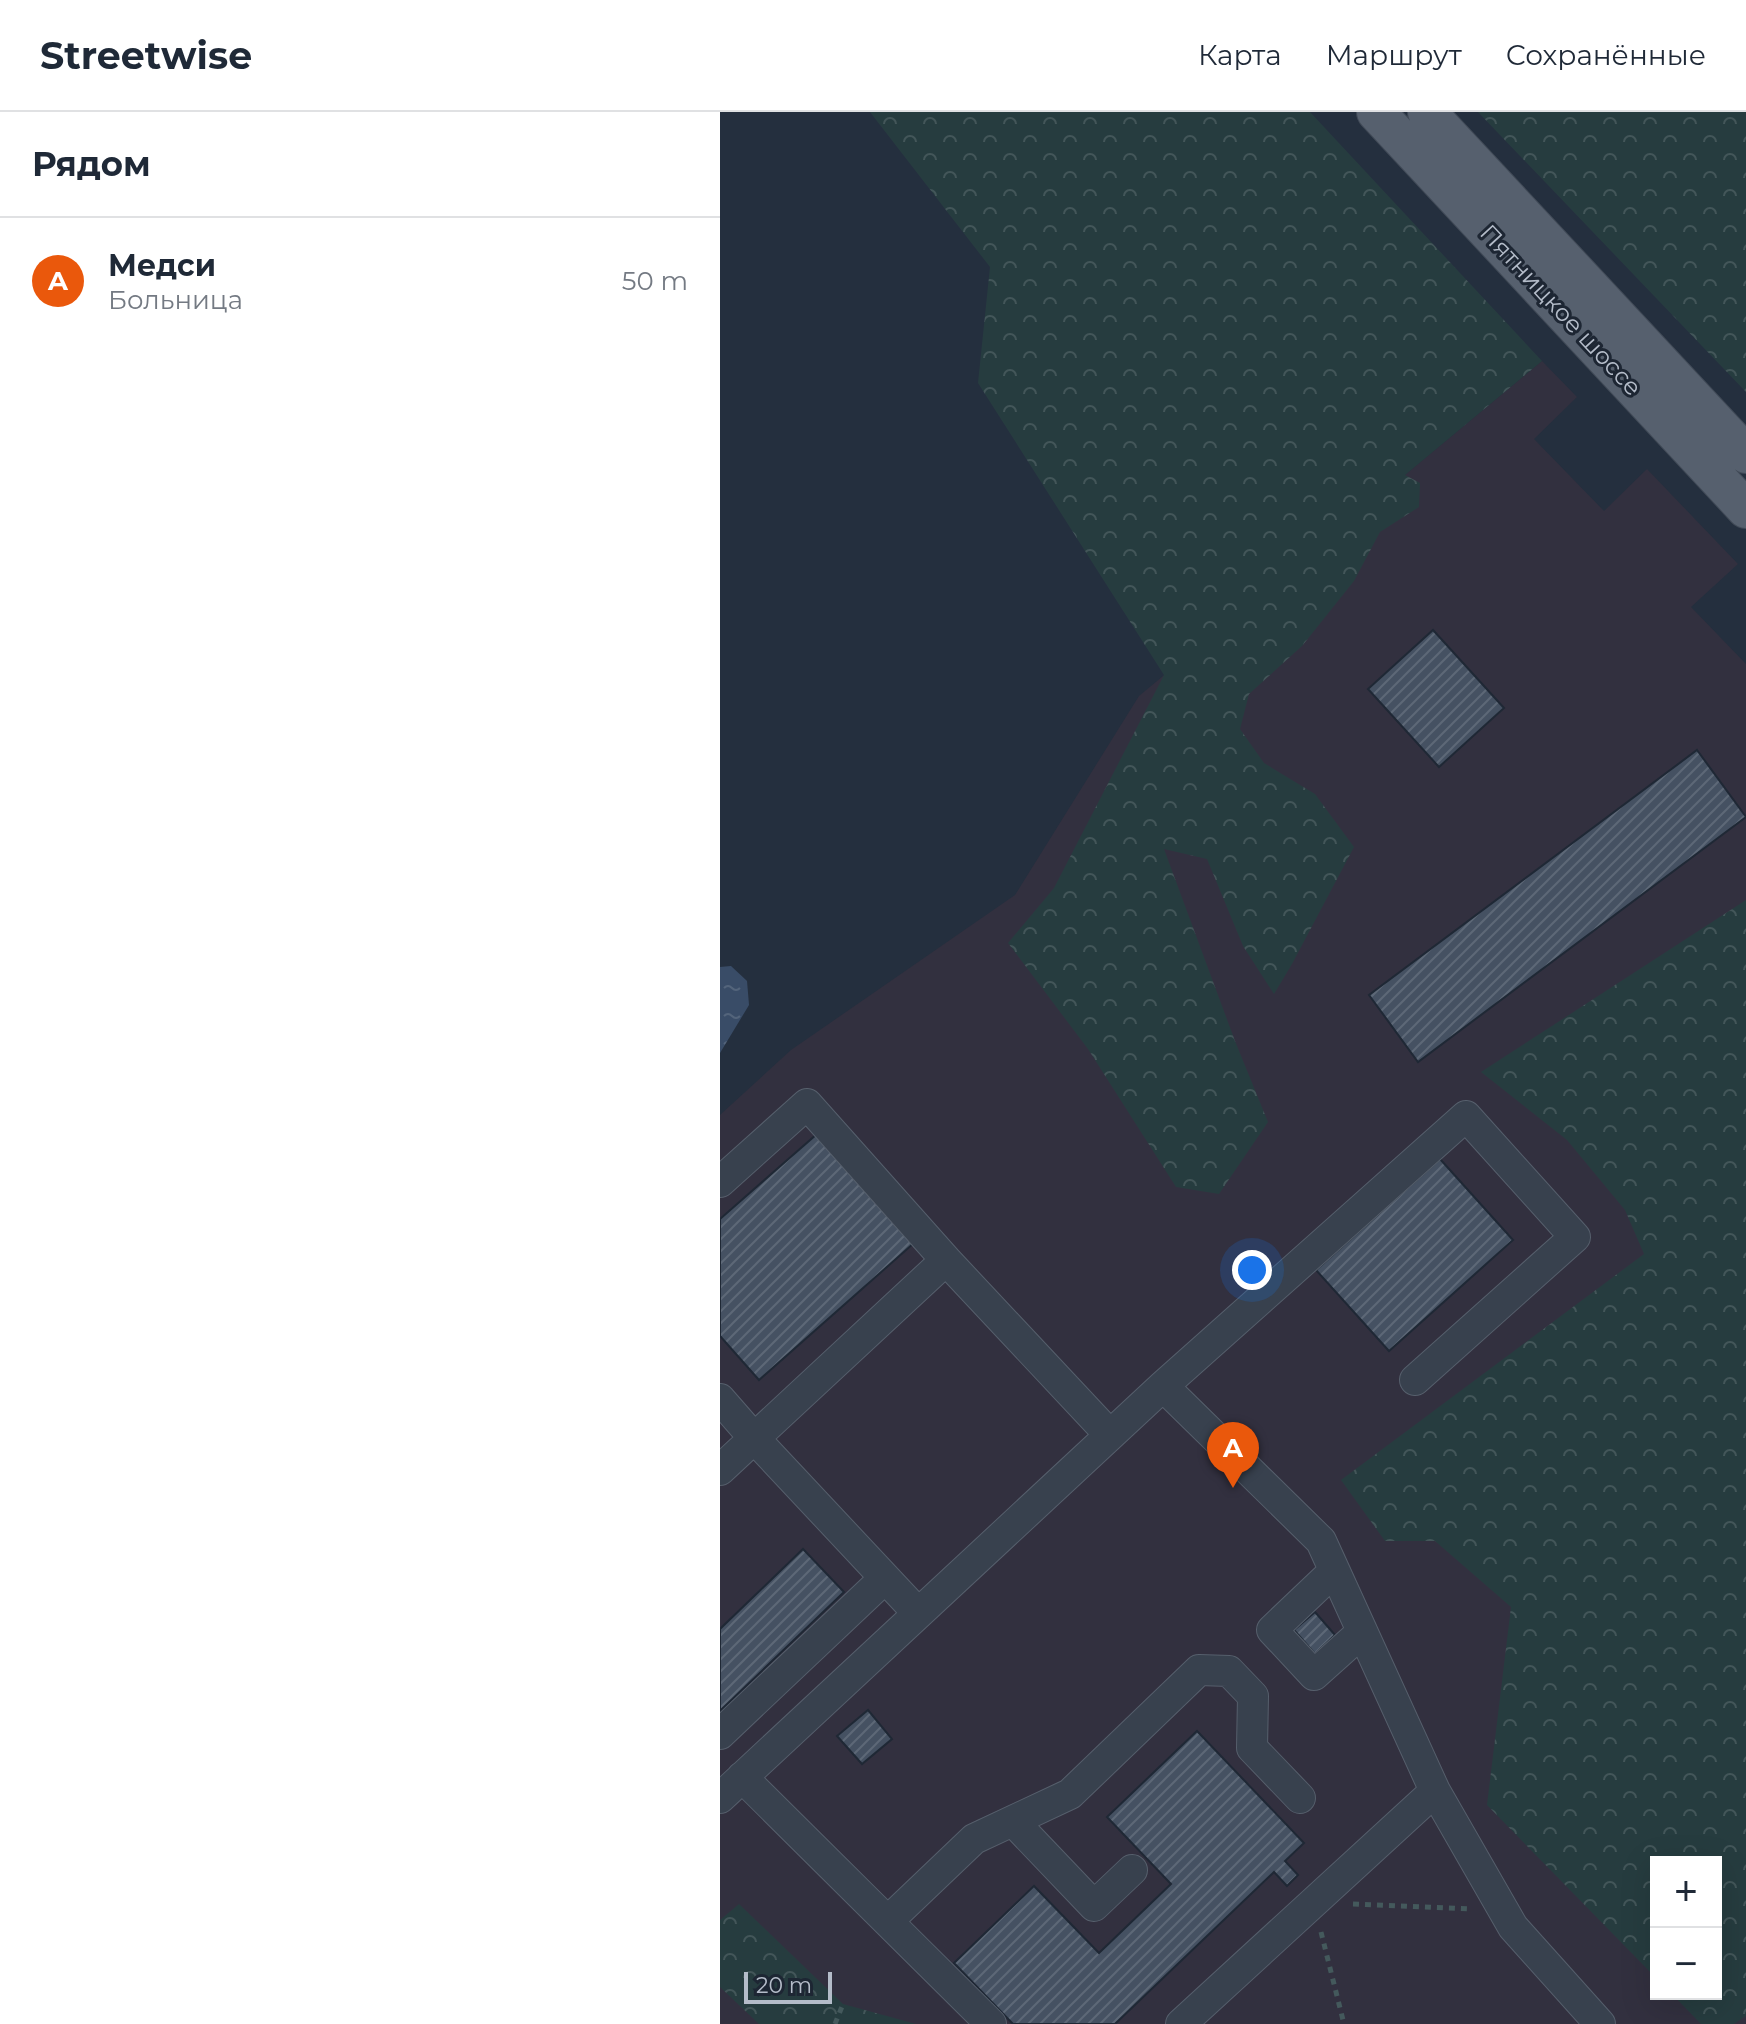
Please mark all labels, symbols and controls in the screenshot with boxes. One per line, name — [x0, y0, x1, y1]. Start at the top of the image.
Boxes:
text: Streetwise — [40, 32, 252, 79]
text: Карта — [1198, 38, 1282, 72]
text: Маршрут — [1326, 38, 1462, 72]
text: Сохранённые — [1506, 38, 1706, 72]
text: Рядом — [32, 143, 151, 185]
street label: Пятницкое шоссе — [1474, 218, 1648, 402]
text: Медси — [108, 247, 216, 284]
text: A — [48, 265, 68, 297]
text: 50 m — [622, 265, 688, 297]
text: Больница — [108, 284, 243, 316]
your location — [1232, 1250, 1272, 1290]
pin: A — [1207, 1422, 1259, 1488]
map controls — [1650, 1856, 1722, 2000]
button: + — [1650, 1856, 1722, 1928]
button: − — [1650, 1928, 1722, 2000]
scale bar — [744, 1968, 832, 2004]
text: 20 m — [756, 1972, 812, 1999]

